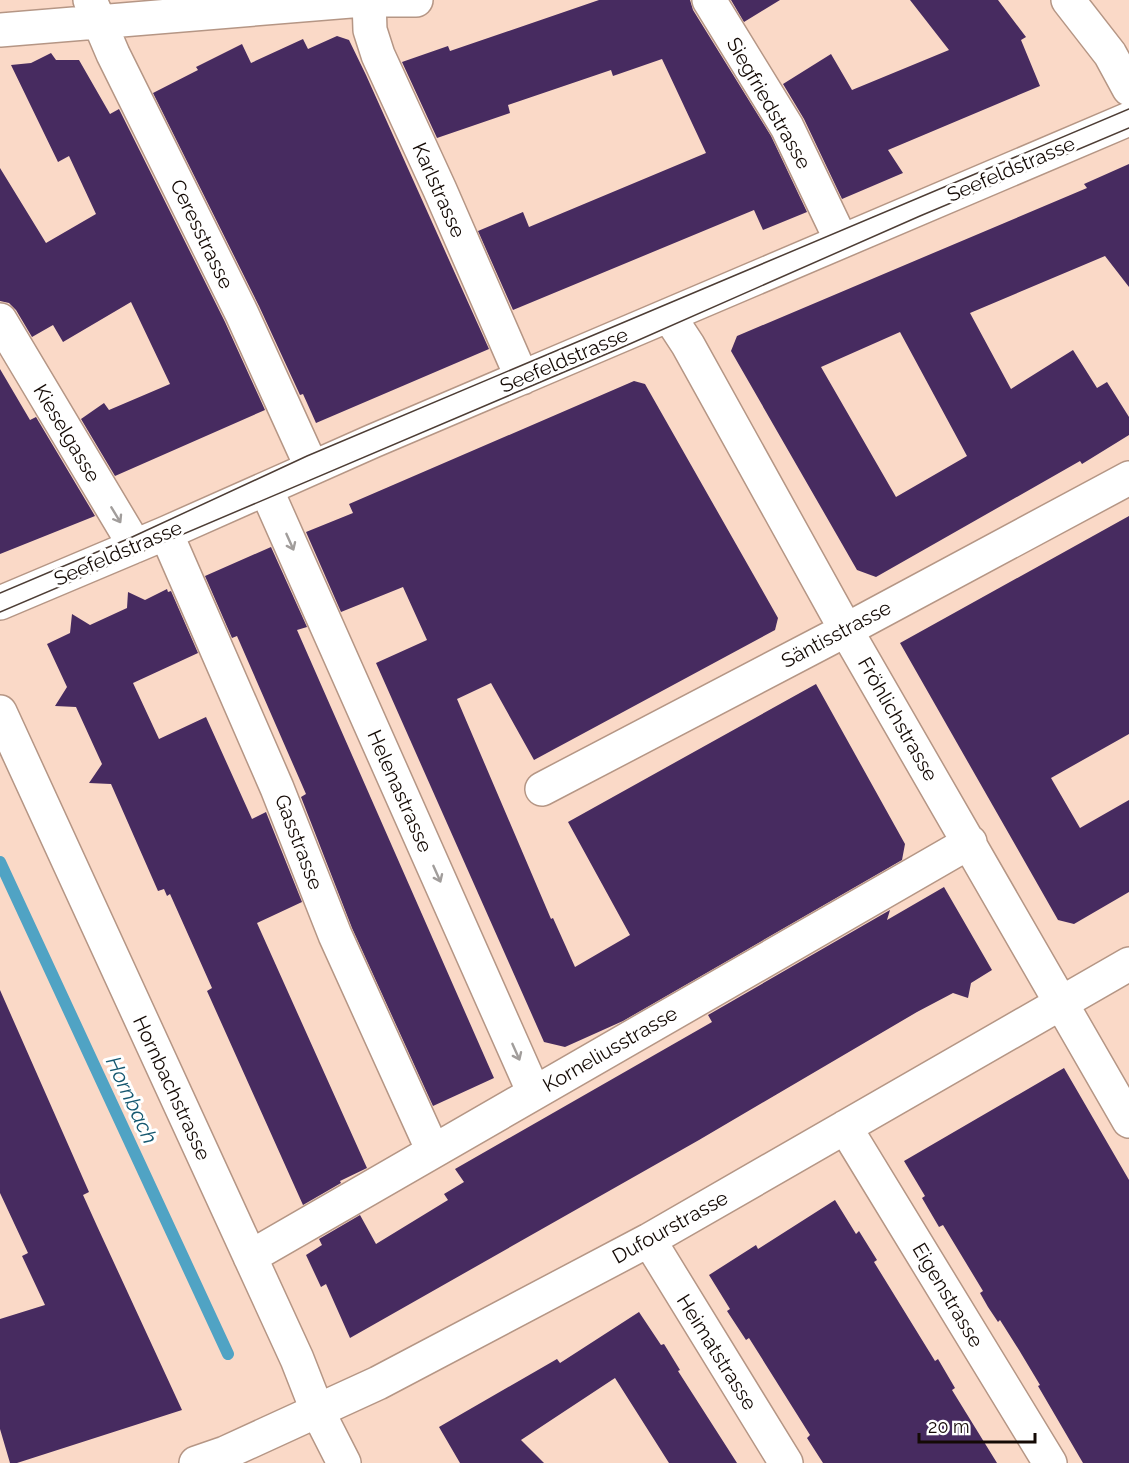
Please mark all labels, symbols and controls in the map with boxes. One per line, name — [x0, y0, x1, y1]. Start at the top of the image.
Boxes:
street label: Siegfriedstrasse — [722, 33, 817, 173]
street label: Seefeldstrasse — [943, 131, 1079, 207]
street label: Karlstrasse — [407, 139, 471, 241]
street label: Ceresstrasse — [165, 175, 239, 293]
street label: Seefeldstrasse — [496, 322, 632, 398]
street label: Kieselgasse — [28, 380, 106, 487]
one-way arrow — [110, 506, 122, 523]
street label: Seefeldstrasse — [50, 515, 186, 591]
one-way arrow — [284, 533, 296, 551]
street label: Säntisstrasse — [777, 595, 895, 673]
street label: Fröhlichstrasse — [853, 653, 943, 785]
street label: Helenastrasse — [362, 726, 438, 856]
street label: Gasstrasse — [270, 791, 328, 893]
one-way arrow — [432, 865, 443, 883]
street label: Korneliusstrasse — [539, 1001, 682, 1097]
street label: Hornbachstrasse — [128, 1012, 216, 1164]
one-way arrow — [511, 1043, 522, 1061]
water label: Hornbach — [101, 1052, 163, 1148]
street label: Dufourstrasse — [608, 1185, 732, 1269]
street label: Eigenstrasse — [907, 1238, 989, 1352]
street label: Heimatstrasse — [672, 1290, 762, 1415]
scale bar — [919, 1406, 1034, 1444]
text: 20 m — [928, 1416, 970, 1437]

